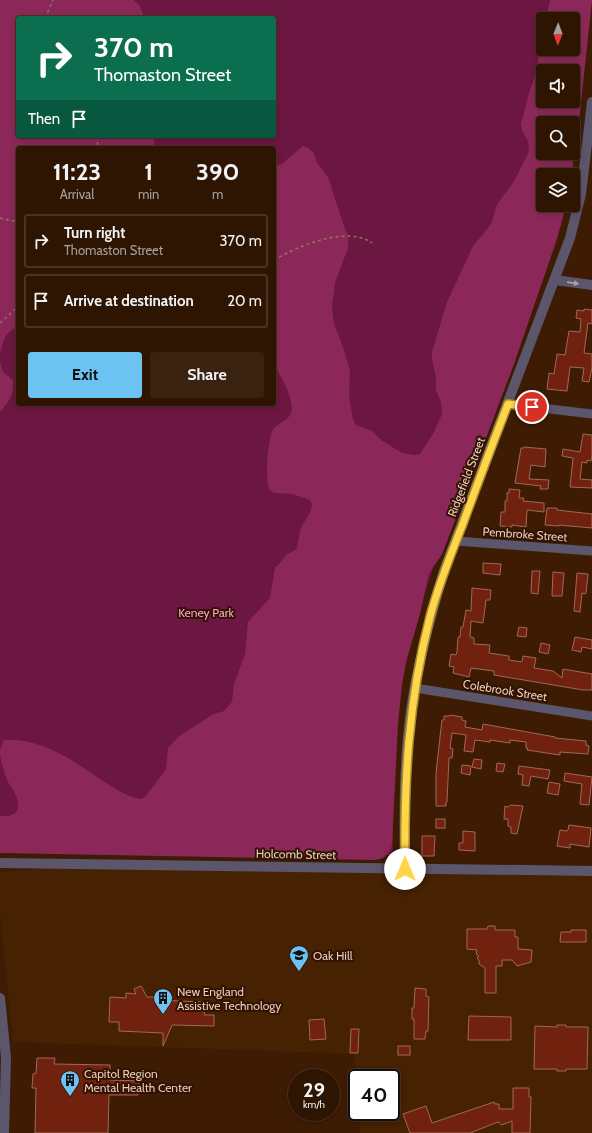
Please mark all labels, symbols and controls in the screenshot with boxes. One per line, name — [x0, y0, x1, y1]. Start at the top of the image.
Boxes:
north arrow — [536, 12, 580, 56]
map controls — [536, 12, 580, 212]
text: 370 m — [94, 30, 174, 64]
icon: right — [28, 32, 80, 84]
text: Thomaston Street — [94, 64, 231, 86]
button: sound — [536, 64, 580, 108]
icon: arrive — [68, 108, 90, 130]
text: Then — [28, 110, 60, 128]
button: search — [536, 116, 580, 160]
text: 11:23 — [53, 157, 101, 186]
text: 1 — [144, 157, 153, 186]
text: 390 — [196, 157, 239, 186]
button: layers — [536, 168, 580, 212]
text: Arrival — [60, 186, 94, 202]
text: min — [138, 186, 159, 202]
text: m — [212, 186, 223, 202]
text: Turn right — [64, 224, 125, 242]
icon: right — [30, 230, 52, 252]
text: 370 m — [219, 232, 262, 250]
text: Thomaston Street — [64, 242, 163, 258]
one-way arrow — [567, 280, 579, 286]
icon: arrive — [30, 290, 52, 312]
text: Arrive at destination — [64, 292, 194, 310]
text: 20 m — [227, 292, 262, 310]
button: Exit — [28, 352, 142, 398]
button: Share — [150, 352, 264, 398]
pin — [515, 390, 549, 424]
icon: arrive — [521, 396, 543, 418]
street label: Ridgefield Street — [444, 435, 488, 519]
street label: Pembroke Street — [482, 524, 568, 544]
park label: Keney Park — [178, 605, 234, 620]
street label: Colebrook Street — [462, 676, 548, 704]
street label: Holcomb Street — [256, 846, 336, 862]
position arrow — [384, 848, 426, 890]
school or university icon: Oak Hill — [288, 944, 310, 972]
place label: Oak Hill — [313, 948, 353, 963]
place label: New England Assistive Technology — [177, 984, 281, 1013]
building icon: New England Assistive Technology — [152, 987, 174, 1015]
place label: Capitol Region Mental Health Center — [84, 1066, 192, 1095]
building icon: Capitol Region Mental Health Center — [59, 1069, 81, 1097]
speed limit sign: 40 — [348, 1069, 400, 1121]
text: 29 — [303, 1078, 325, 1102]
text: km/h — [303, 1098, 325, 1111]

